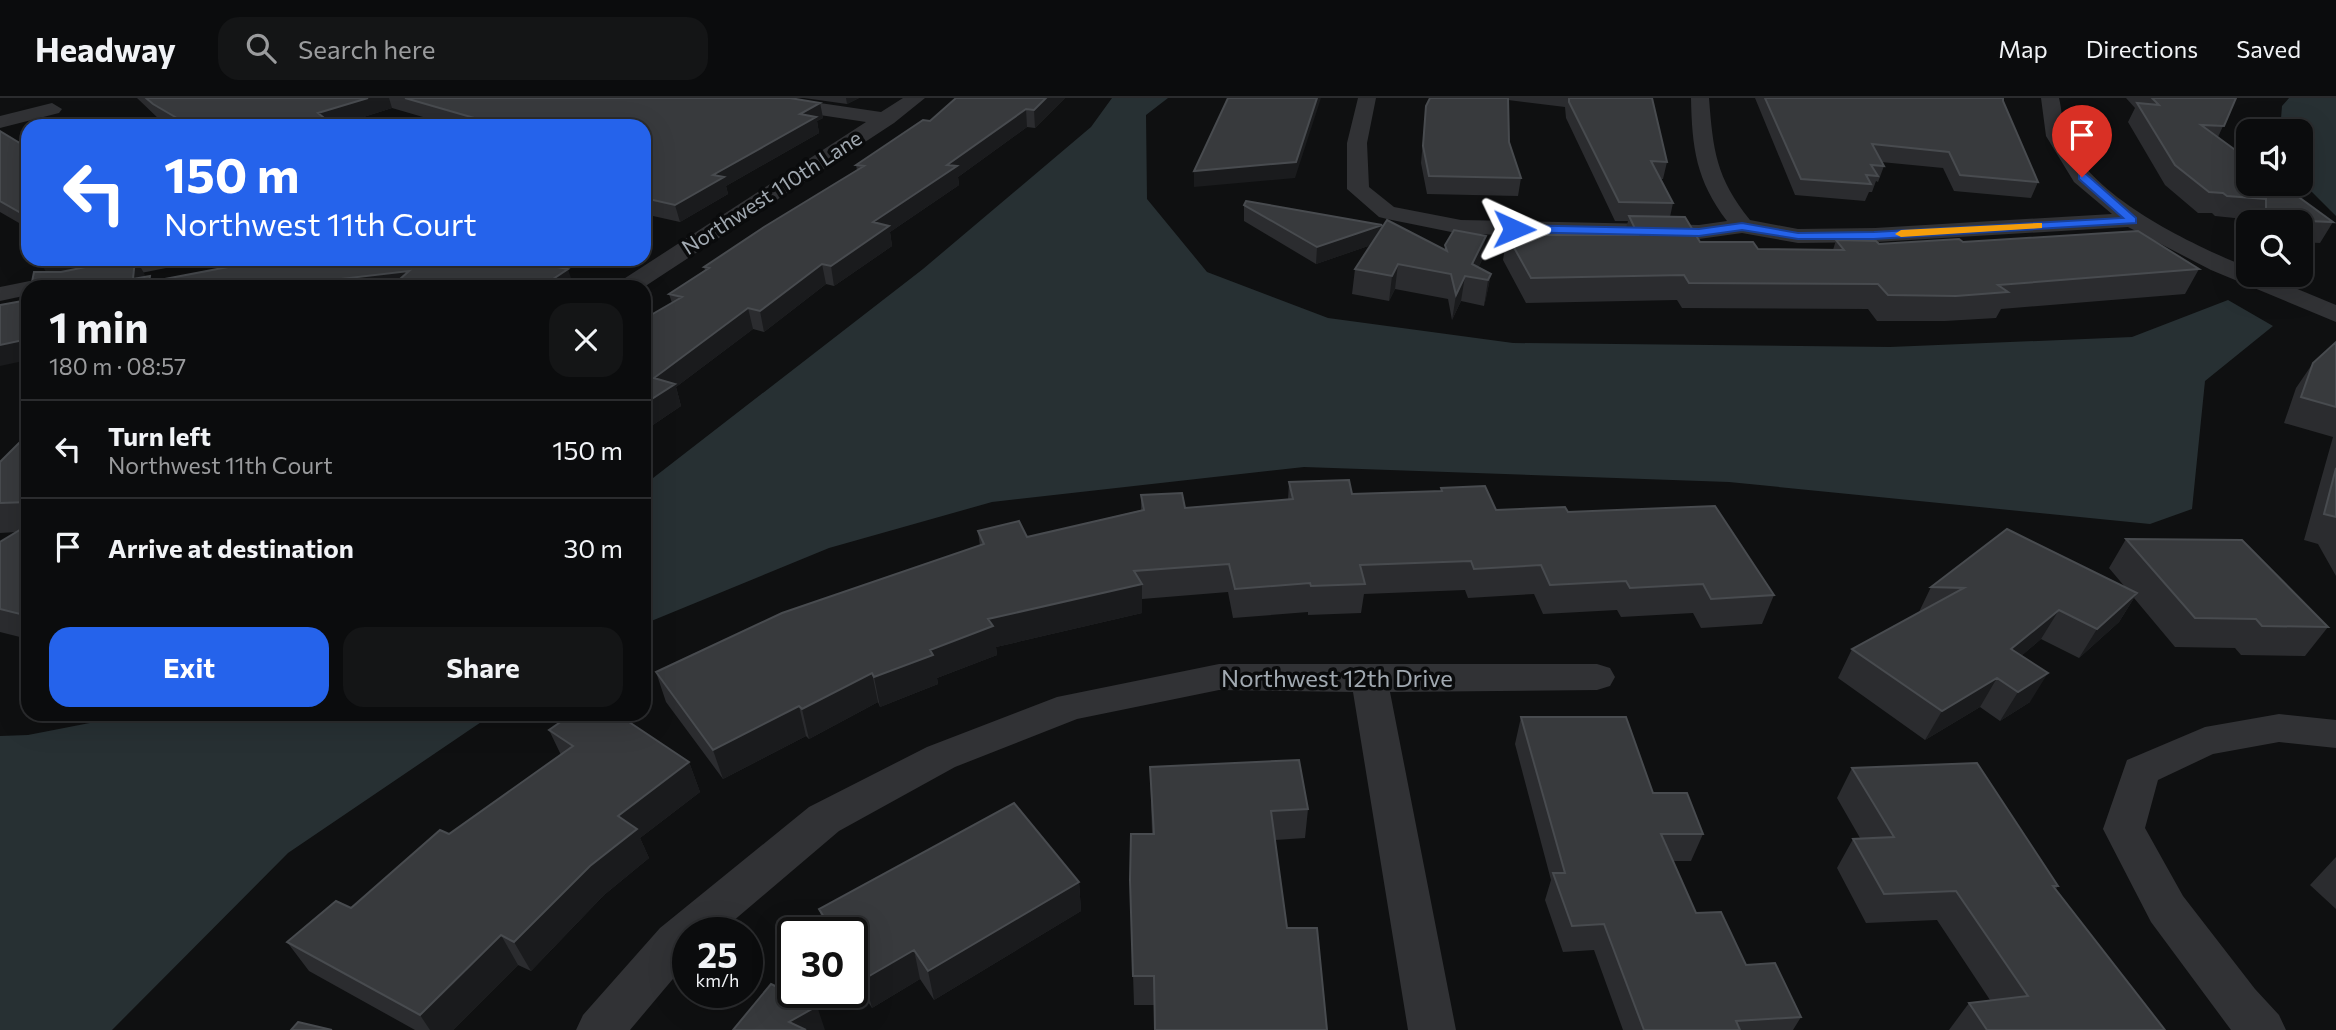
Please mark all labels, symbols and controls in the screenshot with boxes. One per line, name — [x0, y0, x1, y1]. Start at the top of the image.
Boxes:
search box — [218, 17, 708, 80]
text: Headway — [35, 28, 176, 69]
icon: search — [242, 29, 280, 67]
text: Search here — [298, 33, 436, 64]
text: Map — [1998, 34, 2048, 63]
text: Directions — [2086, 34, 2198, 63]
text: Saved — [2236, 34, 2301, 63]
pin — [2052, 105, 2112, 177]
icon: arrive — [2063, 116, 2101, 154]
map controls — [2236, 119, 2313, 287]
button: sound — [2236, 119, 2313, 196]
street label: Northwest 110th Lane — [677, 124, 866, 259]
text: 150 m — [164, 143, 299, 203]
icon: left — [49, 147, 140, 238]
position arrow — [1477, 192, 1551, 266]
text: Northwest 11th Court — [164, 203, 477, 243]
button: search — [2236, 210, 2313, 287]
text: 1 min — [49, 300, 149, 352]
button: close — [549, 303, 623, 377]
text: 180 m · 08:57 — [49, 352, 186, 380]
text: Turn left — [108, 420, 211, 451]
icon: left — [49, 430, 87, 468]
text: 150 m — [552, 434, 623, 465]
text: Northwest 11th Court — [108, 451, 333, 479]
icon: arrive — [49, 528, 87, 566]
text: Arrive at destination — [108, 532, 354, 563]
text: 30 m — [564, 532, 623, 563]
button: Exit — [49, 627, 329, 707]
button: Share — [343, 627, 623, 707]
street label: Northwest 12th Drive — [1221, 663, 1453, 692]
speed limit sign: 30 — [777, 917, 868, 1008]
text: 25 — [697, 932, 738, 975]
text: km/h — [696, 969, 739, 991]

